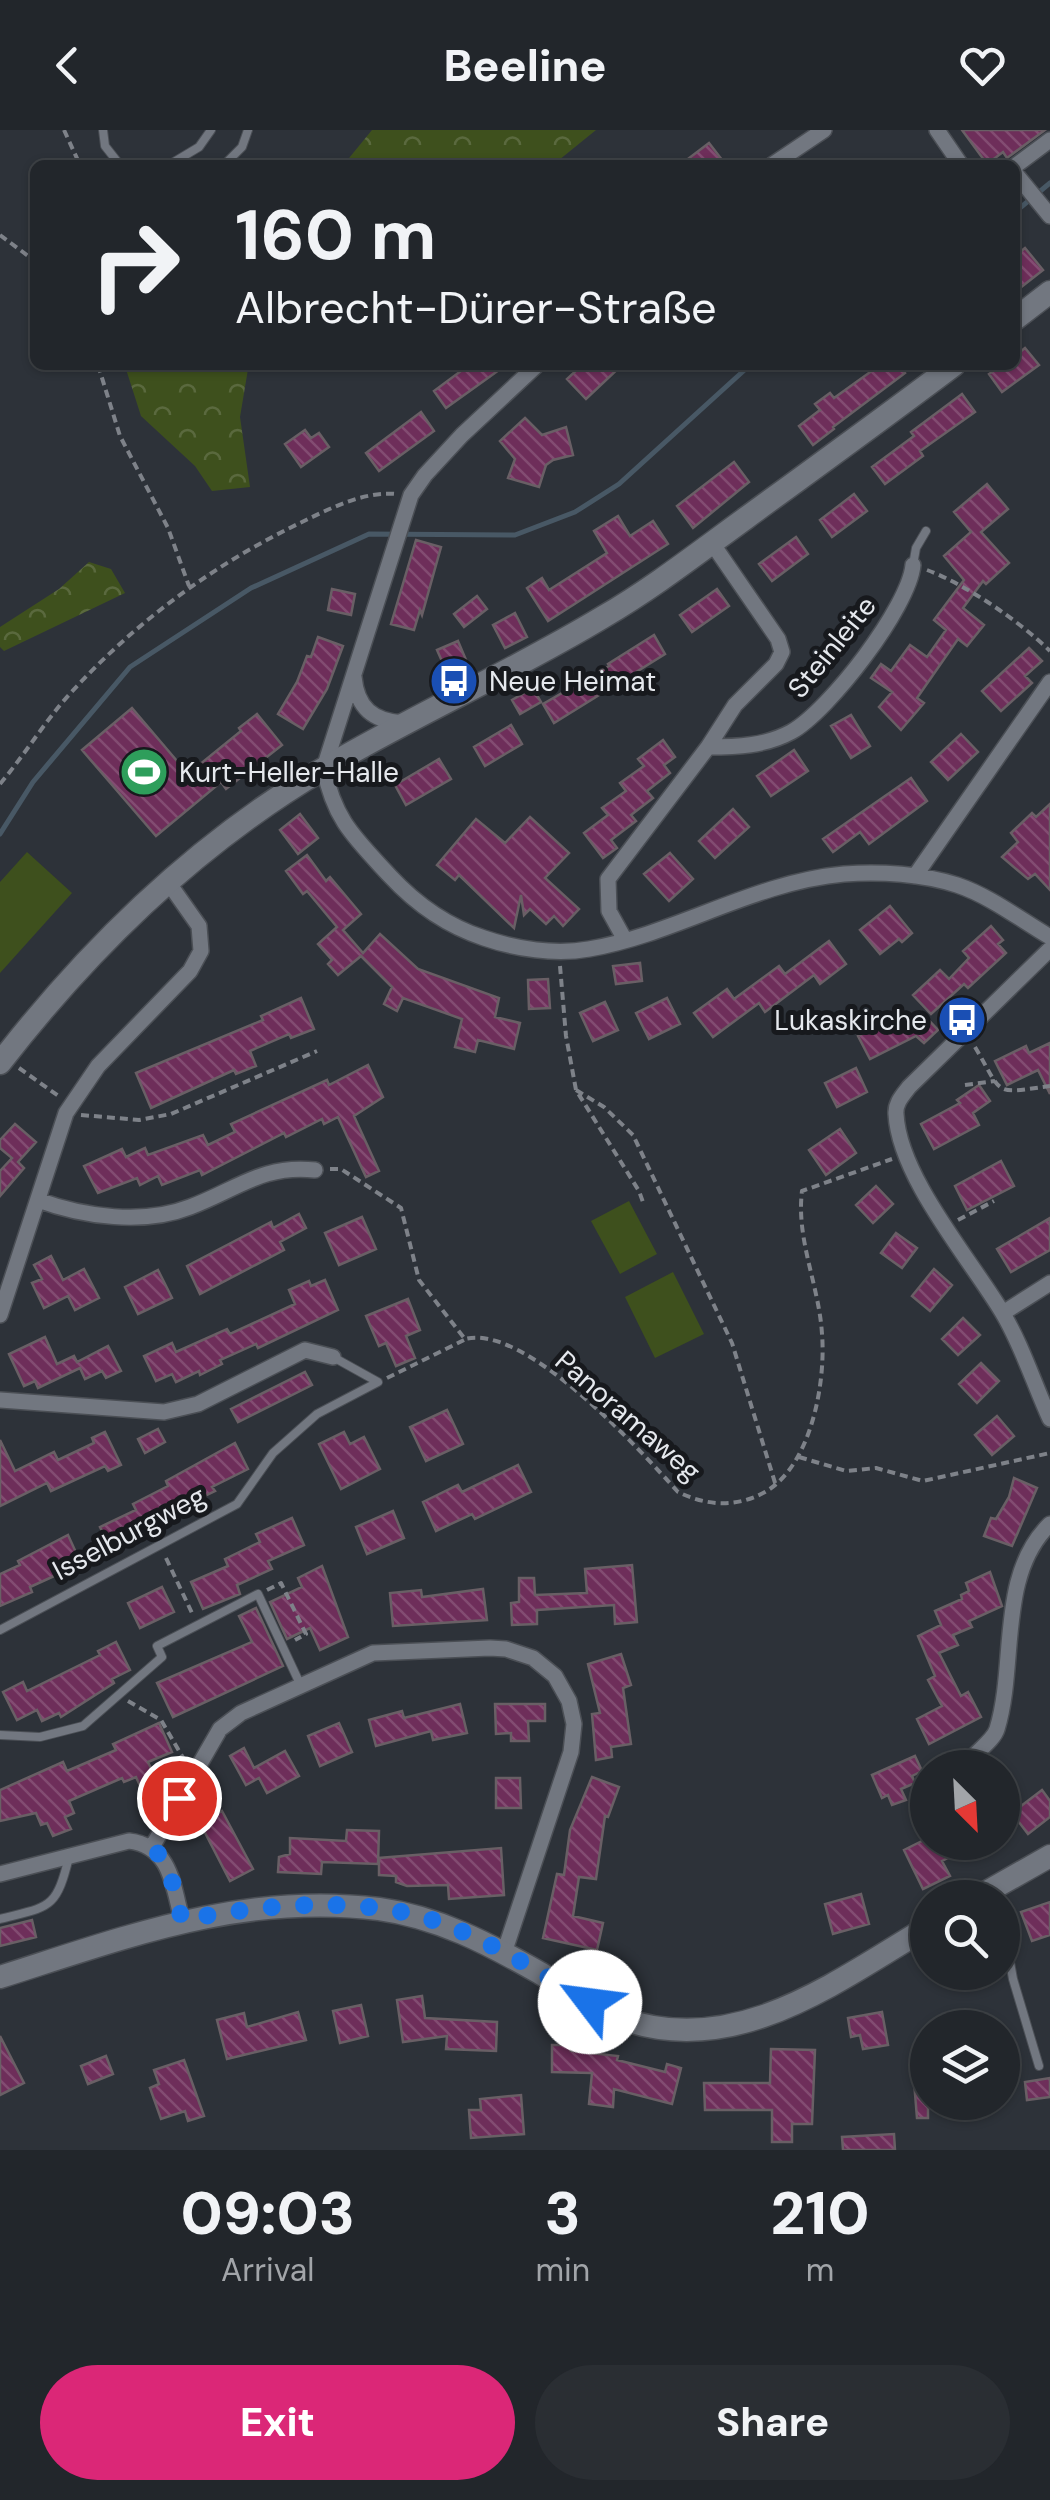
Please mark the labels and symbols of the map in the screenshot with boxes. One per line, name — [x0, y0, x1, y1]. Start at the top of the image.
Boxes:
street label: Steinleite — [780, 588, 884, 706]
bus stop icon: Neue Heimat — [428, 655, 480, 707]
place label: Neue Heimat — [489, 663, 656, 700]
sports icon: Kurt-Heller-Halle — [118, 746, 170, 798]
place label: Kurt-Heller-Halle — [179, 754, 399, 791]
bus stop icon: Lukaskirche — [936, 994, 988, 1046]
place label: Lukaskirche — [774, 1002, 927, 1039]
street label: Panoramaweg — [547, 1343, 709, 1489]
street label: Isselburgweg — [46, 1477, 212, 1589]
north arrow — [910, 1750, 1020, 1860]
pin — [137, 1756, 222, 1841]
position arrow — [538, 1950, 642, 2054]

